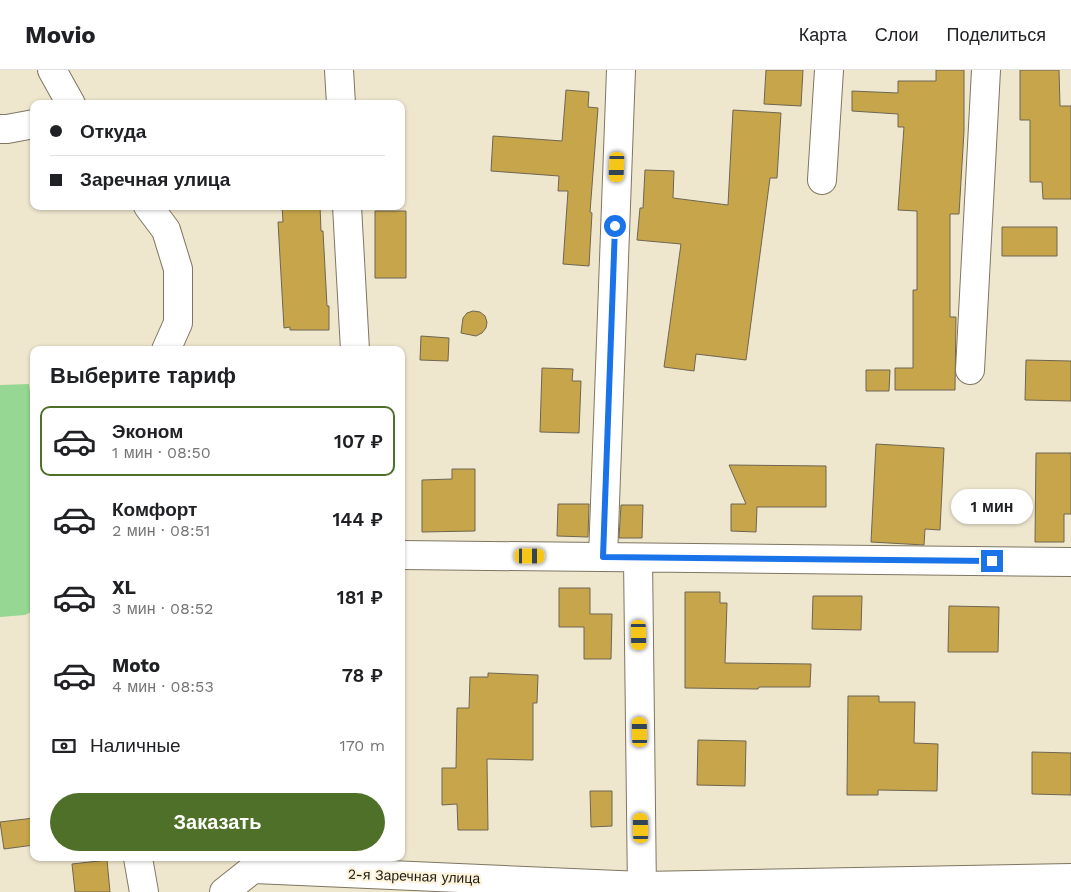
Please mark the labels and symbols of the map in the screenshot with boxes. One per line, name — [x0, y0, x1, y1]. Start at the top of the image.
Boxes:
car — [608, 152, 625, 182]
route start — [604, 215, 626, 237]
callout: 1 мин — [951, 488, 1033, 524]
car — [515, 549, 545, 564]
route end — [981, 550, 1003, 572]
car — [631, 620, 646, 650]
car — [632, 717, 647, 747]
car — [633, 813, 648, 843]
street label: 2-я Заречная улица — [348, 866, 481, 886]

